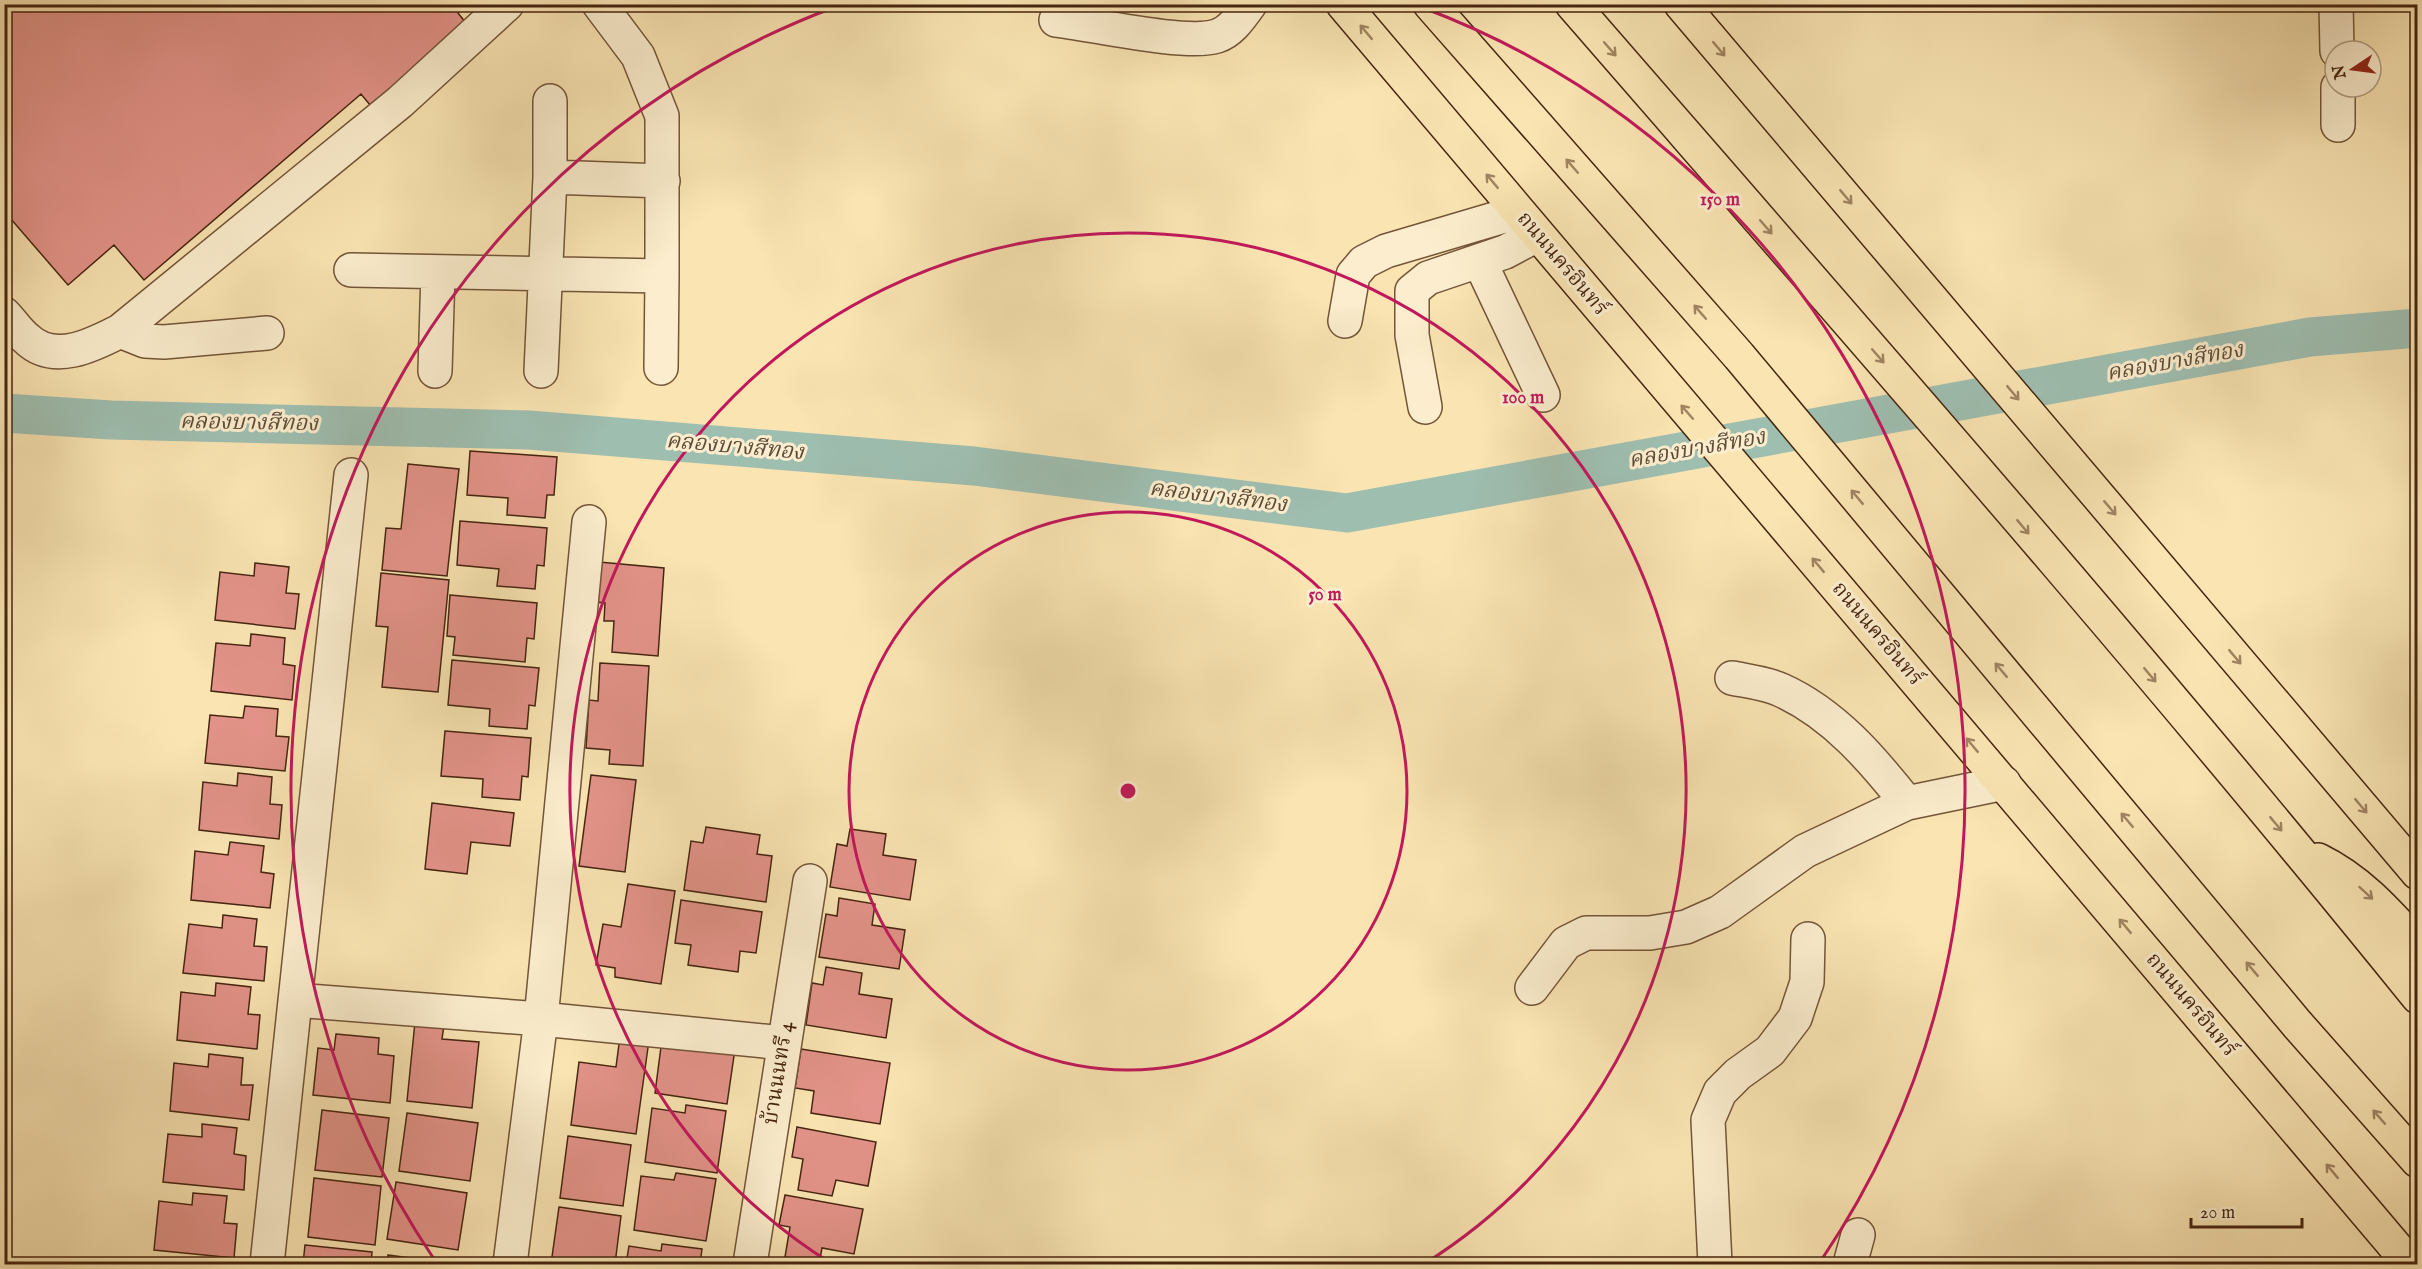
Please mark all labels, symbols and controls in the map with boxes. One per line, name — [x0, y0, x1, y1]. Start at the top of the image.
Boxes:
one-way arrow — [1359, 25, 1373, 40]
north arrow — [2323, 39, 2383, 99]
one-way arrow — [1603, 41, 1617, 56]
one-way arrow — [1713, 41, 1726, 57]
text: N — [2329, 63, 2352, 82]
one-way arrow — [1565, 158, 1579, 173]
one-way arrow — [1485, 174, 1499, 189]
text: 150 m — [1700, 189, 1740, 212]
one-way arrow — [1839, 189, 1853, 204]
street label: ถนนนครอินทร์ — [1510, 206, 1615, 323]
one-way arrow — [1759, 219, 1773, 234]
one-way arrow — [1693, 305, 1707, 320]
water label: คลองบางสีทอง — [2105, 336, 2246, 388]
one-way arrow — [1871, 348, 1884, 364]
one-way arrow — [2006, 385, 2019, 401]
text: 100 m — [1502, 387, 1544, 410]
one-way arrow — [1681, 404, 1694, 420]
water label: คลองบางสีทอง — [180, 408, 319, 438]
water label: คลองบางสีทอง — [1627, 423, 1768, 475]
water label: คลองบางสีทอง — [665, 427, 806, 467]
water label: คลองบางสีทอง — [1148, 475, 1289, 519]
one-way arrow — [1850, 490, 1863, 506]
one-way arrow — [2103, 500, 2117, 515]
one-way arrow — [2017, 519, 2030, 535]
one-way arrow — [1811, 558, 1825, 573]
street label: ถนนนครอินทร์ — [1825, 576, 1930, 693]
text: 50 m — [1308, 584, 1342, 607]
one-way arrow — [2229, 649, 2242, 665]
one-way arrow — [1995, 663, 2008, 679]
one-way arrow — [2143, 667, 2157, 682]
one-way arrow — [1965, 738, 1979, 753]
centre of rings — [1118, 781, 1138, 801]
one-way arrow — [2354, 798, 2368, 813]
one-way arrow — [2120, 812, 2133, 828]
one-way arrow — [2270, 816, 2283, 832]
one-way arrow — [2359, 886, 2374, 901]
one-way arrow — [2118, 919, 2132, 934]
street label: ถนนนครอินทร์ — [2139, 947, 2244, 1064]
one-way arrow — [2246, 962, 2259, 978]
street label: บ้านนนทรี 4 — [758, 1019, 801, 1126]
one-way arrow — [2372, 1110, 2386, 1125]
one-way arrow — [2325, 1164, 2339, 1179]
scale bar — [2191, 1191, 2302, 1229]
text: 20 m — [2200, 1202, 2235, 1225]

